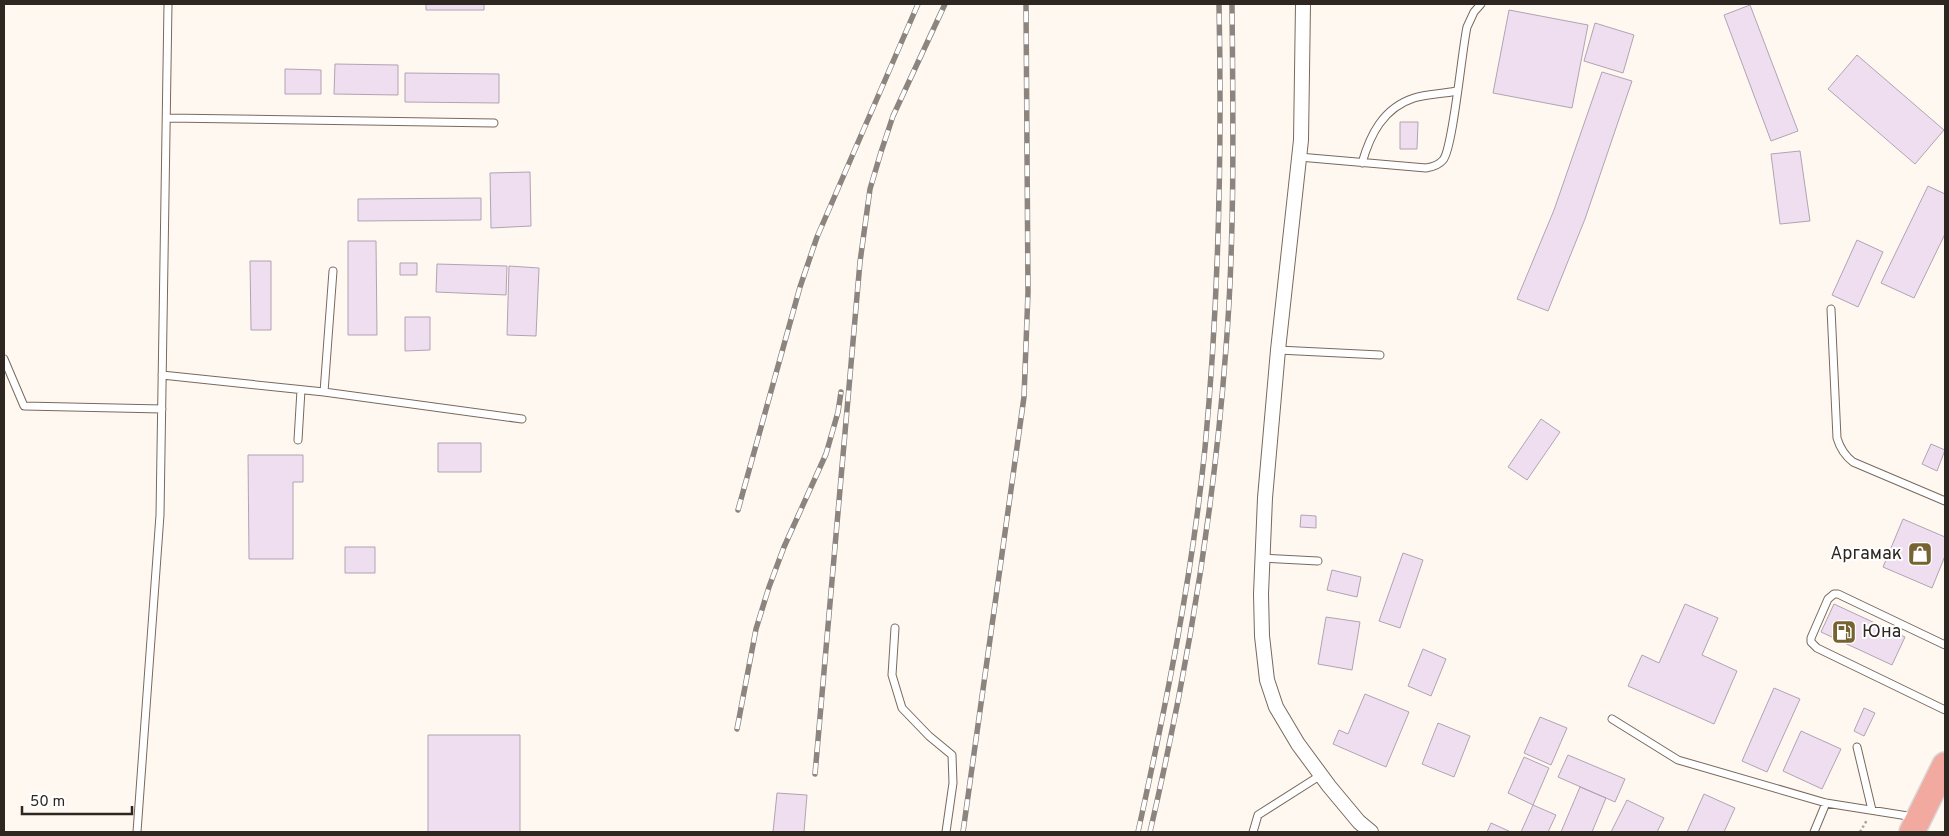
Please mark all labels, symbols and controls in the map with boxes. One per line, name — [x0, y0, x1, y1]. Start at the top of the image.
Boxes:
shop icon: Аргамак — [1907, 541, 1933, 567]
place label: Аргамак — [1830, 543, 1902, 566]
fuel station icon: Юна — [1831, 619, 1857, 645]
place label: Юна — [1862, 621, 1901, 644]
scale bar — [22, 784, 132, 816]
text: 50 m — [30, 793, 65, 812]

